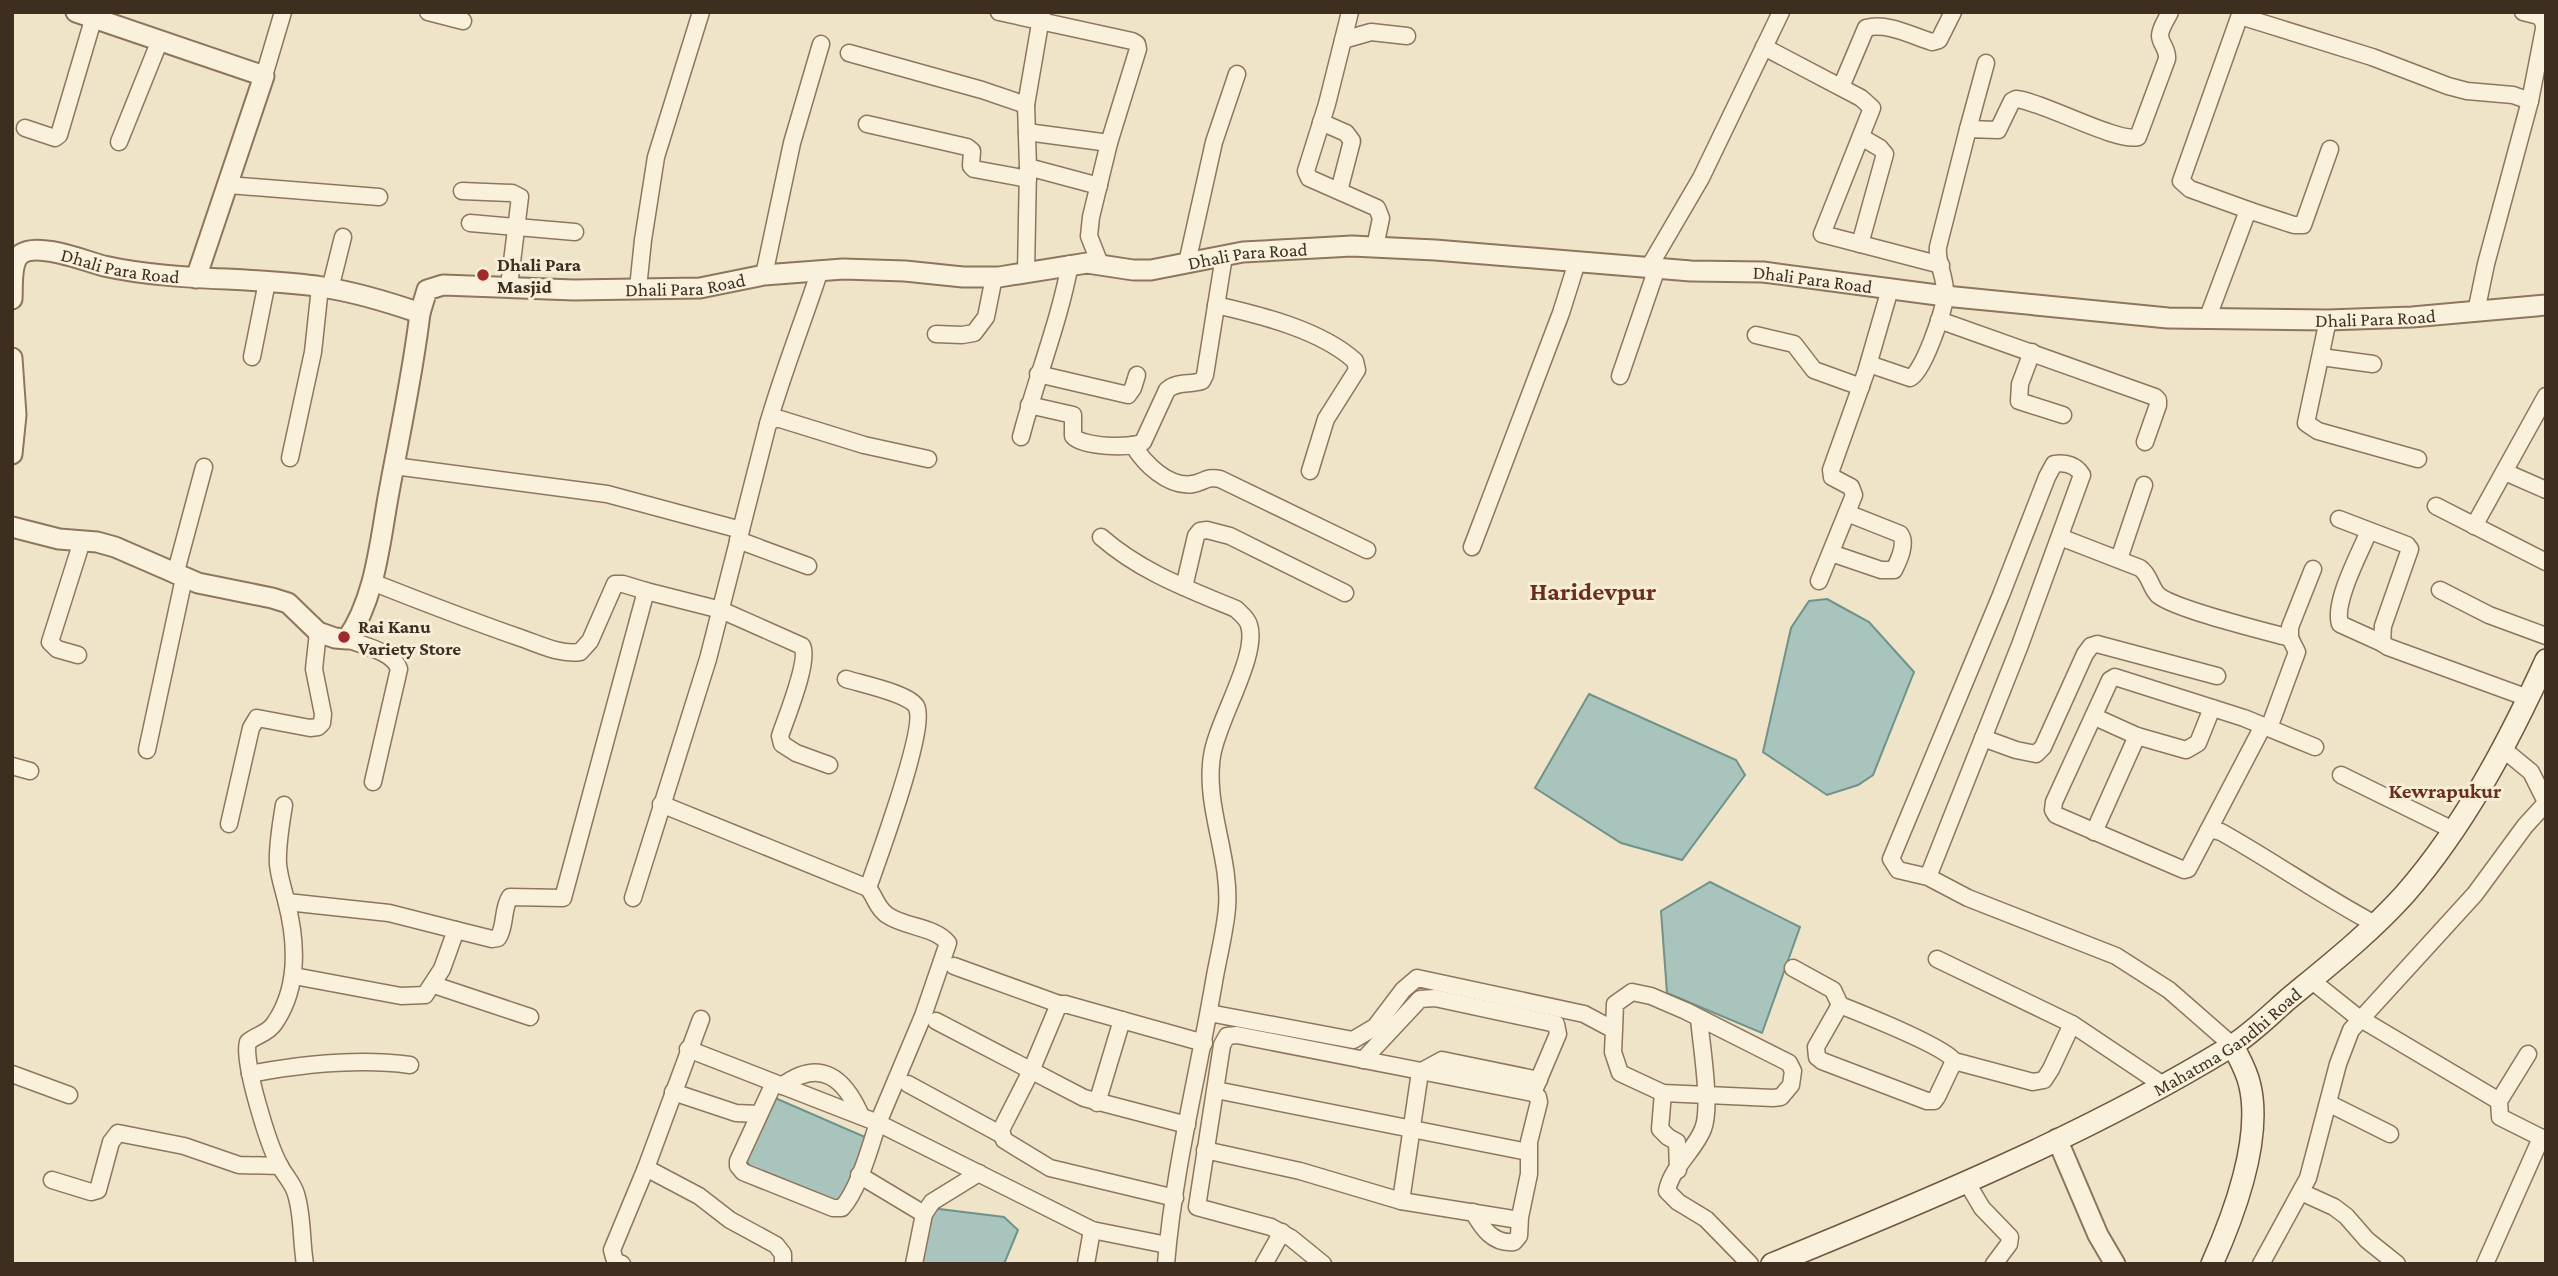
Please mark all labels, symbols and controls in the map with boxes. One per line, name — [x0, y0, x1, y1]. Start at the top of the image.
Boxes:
street label: Dhali Para Road — [1186, 238, 1308, 274]
street label: Dhali Para Road — [59, 244, 180, 287]
place label: Dhali Para Masjid — [497, 254, 582, 298]
street label: Dhali Para Road — [1753, 262, 1874, 297]
marker: Dhali Para Masjid — [475, 267, 491, 283]
street label: Dhali Para Road — [625, 269, 747, 300]
street label: Dhali Para Road — [2315, 305, 2437, 331]
district label: Haridevpur — [1530, 577, 1657, 606]
place label: Rai Kanu Variety Store — [357, 616, 461, 659]
marker: Rai Kanu Variety Store — [336, 629, 352, 645]
district label: Kewrapukur — [2389, 779, 2502, 803]
street label: Mahatma Gandhi Road — [2150, 983, 2305, 1100]

